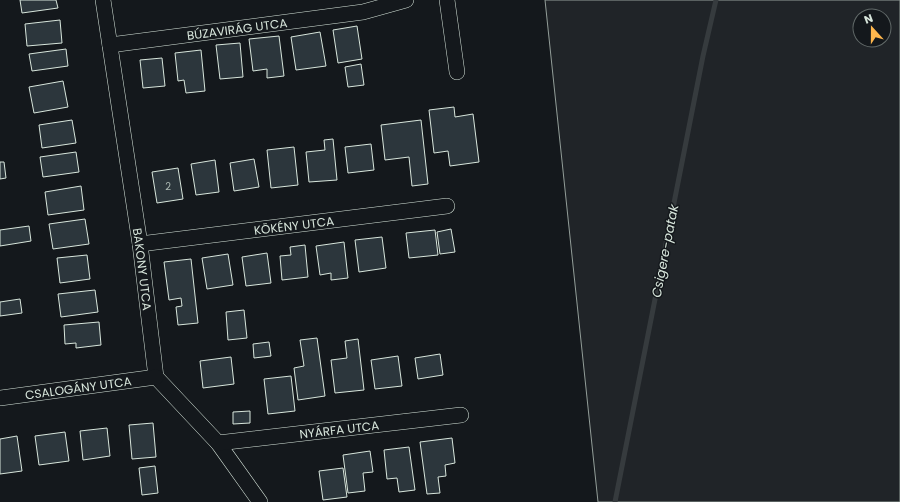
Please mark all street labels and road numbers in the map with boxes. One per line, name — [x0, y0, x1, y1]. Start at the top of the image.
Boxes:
street label: BÚZAVIRÁG UTCA — [186, 13, 288, 43]
street label: KÖKÉNY UTCA — [253, 212, 335, 238]
street label: BAKONY UTCA — [129, 227, 156, 311]
street label: CSALOGÁNY UTCA — [24, 372, 133, 403]
street label: NYÁRFA UTCA — [298, 416, 380, 442]

